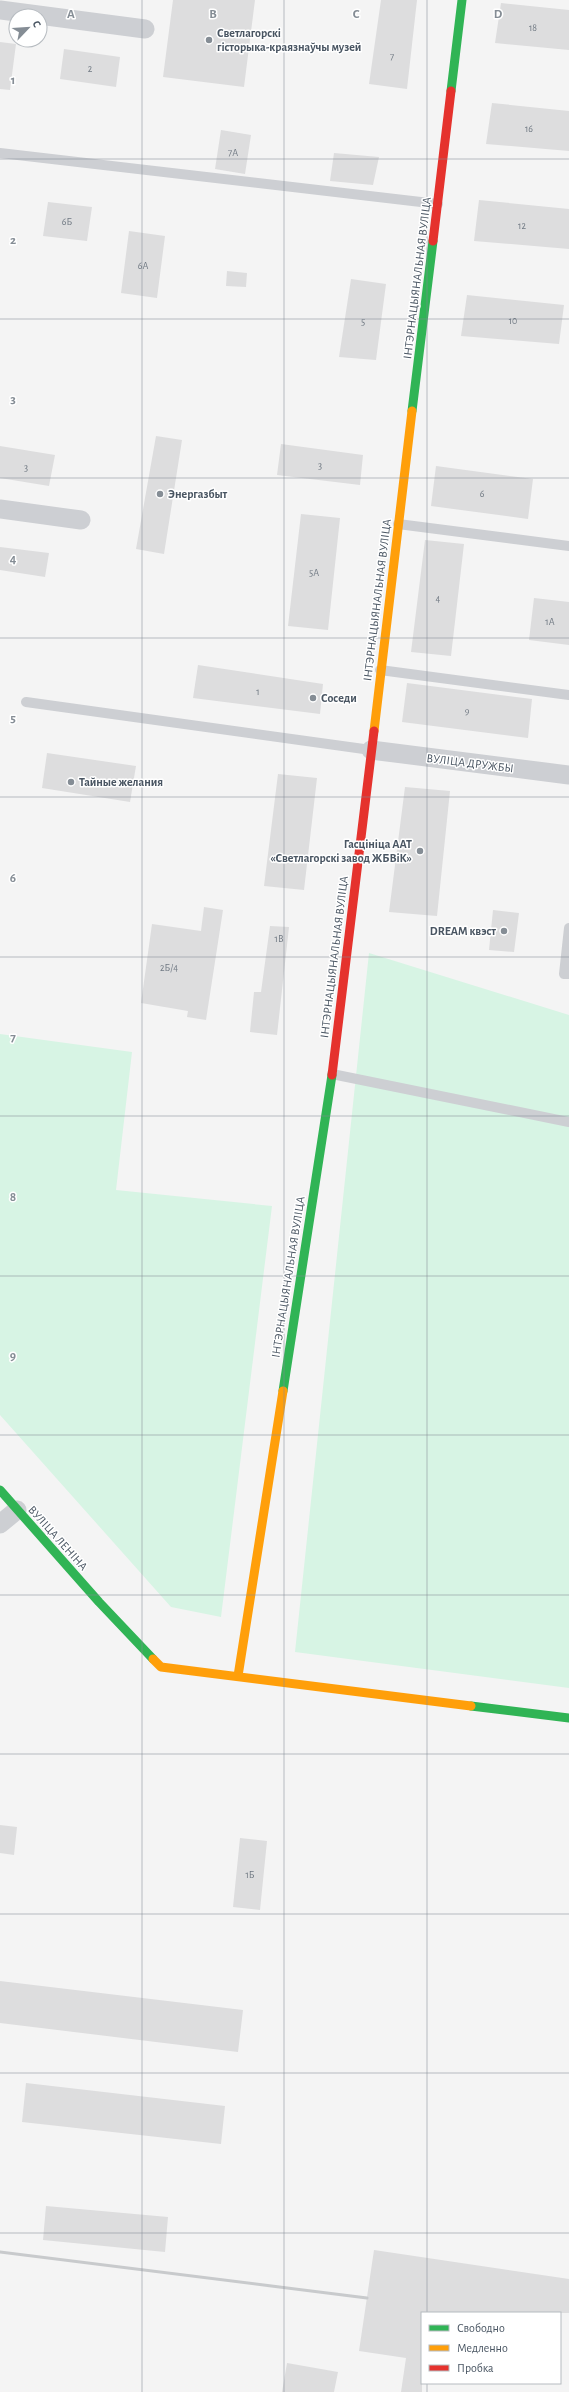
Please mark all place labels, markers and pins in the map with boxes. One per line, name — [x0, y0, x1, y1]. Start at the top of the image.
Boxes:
place label: Светлагорскі гісторыка-краязнаўчы музей — [217, 27, 361, 54]
marker: Светлагорскі гісторыка-краязнаўчы музей — [204, 35, 214, 45]
place label: Энергазбыт — [168, 488, 228, 500]
marker: Энергазбыт — [155, 489, 165, 499]
place label: Соседи — [321, 692, 357, 704]
marker: Соседи — [308, 693, 318, 703]
place label: Тайные желания — [79, 776, 163, 788]
marker: Тайные желания — [66, 777, 76, 787]
place label: Гасцініца ААТ «Светлагорскі завод ЖБВіК» — [270, 838, 412, 864]
marker: Гасцініца ААТ «Светлагорскі завод ЖБВіК» — [415, 846, 425, 856]
place label: DREAM квэст — [430, 925, 496, 937]
marker: DREAM квэст — [499, 926, 509, 936]

